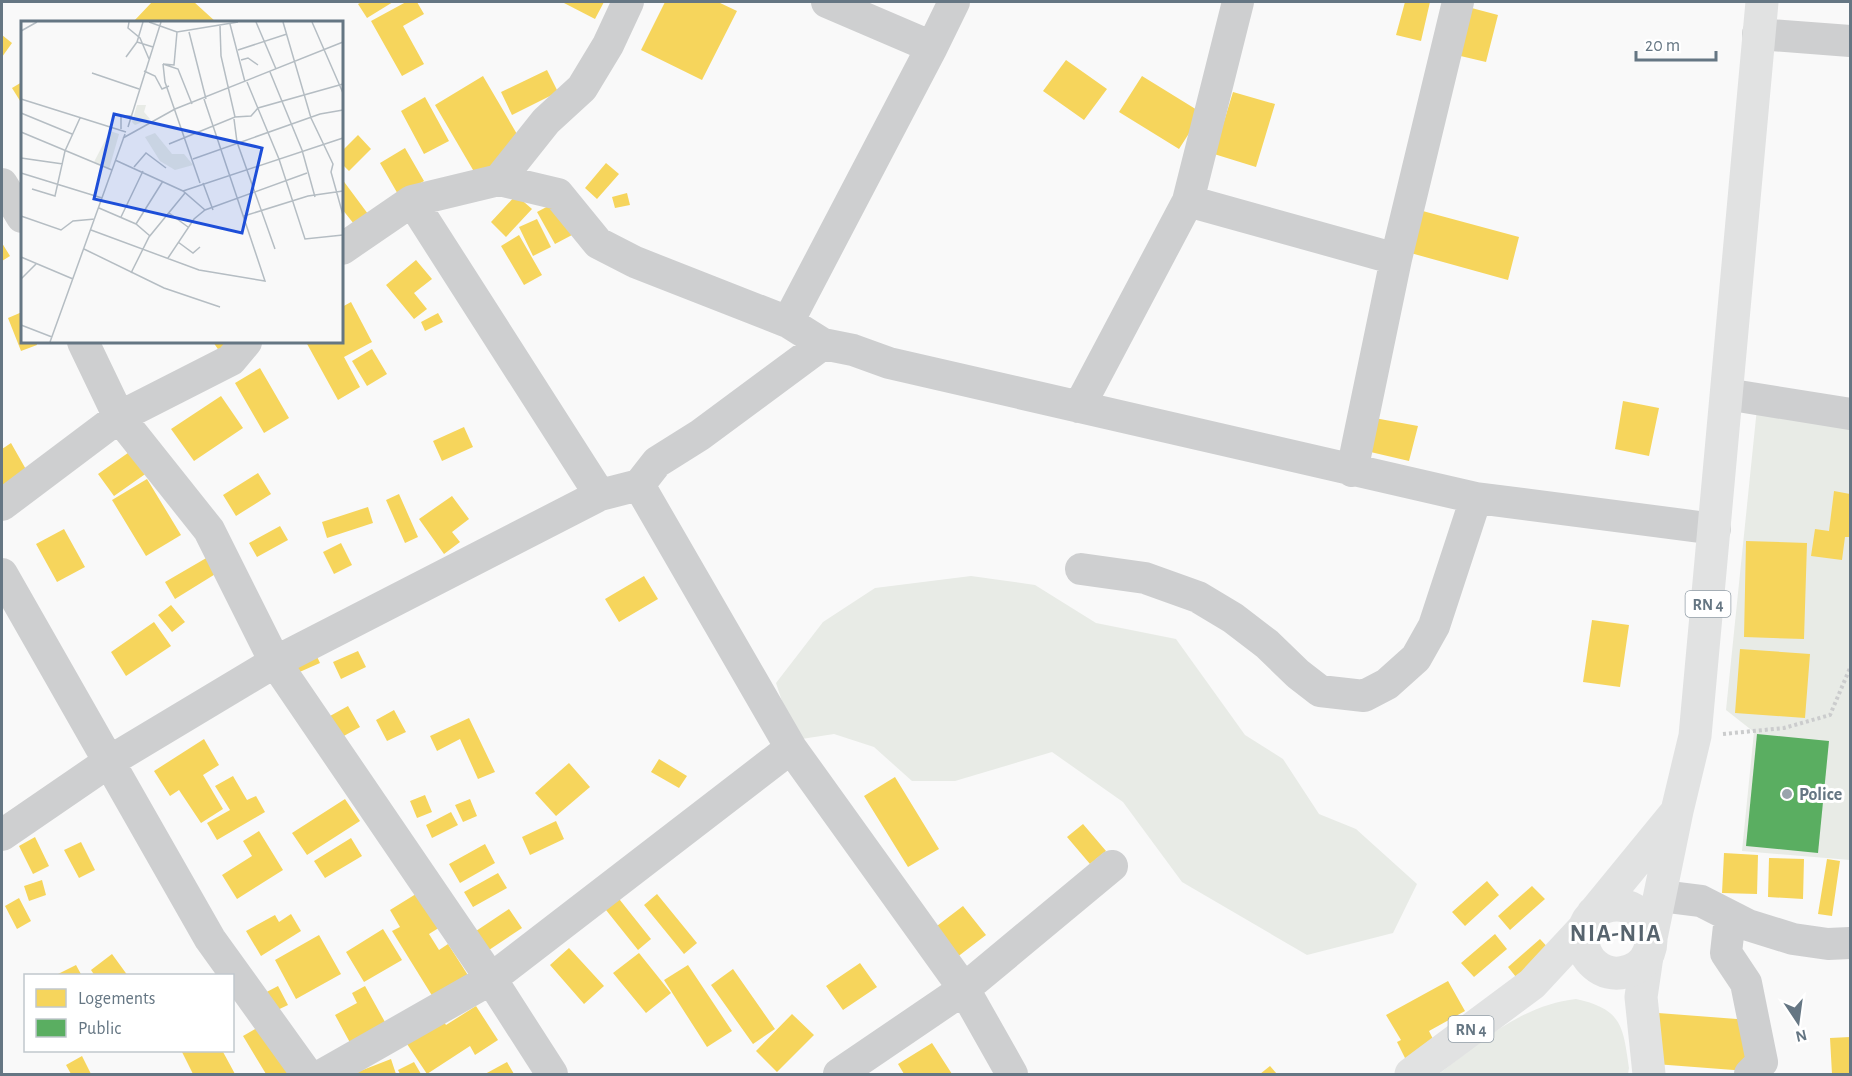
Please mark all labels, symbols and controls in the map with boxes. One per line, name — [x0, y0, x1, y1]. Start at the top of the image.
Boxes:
inset map — [21, 21, 344, 344]
scale bar — [1636, 24, 1716, 62]
text: 20 m — [1645, 37, 1680, 55]
road number: RN 4 — [1686, 591, 1730, 617]
place label: Police — [1799, 786, 1842, 804]
marker: Police — [1780, 787, 1794, 801]
district label: NIA-NIA — [1570, 922, 1662, 946]
legend — [24, 974, 234, 1052]
text: Logements — [78, 990, 156, 1008]
north arrow — [1768, 992, 1828, 1052]
road number: RN 4 — [1448, 1016, 1494, 1042]
text: Public — [78, 1020, 121, 1038]
text: N — [1794, 1027, 1808, 1045]

